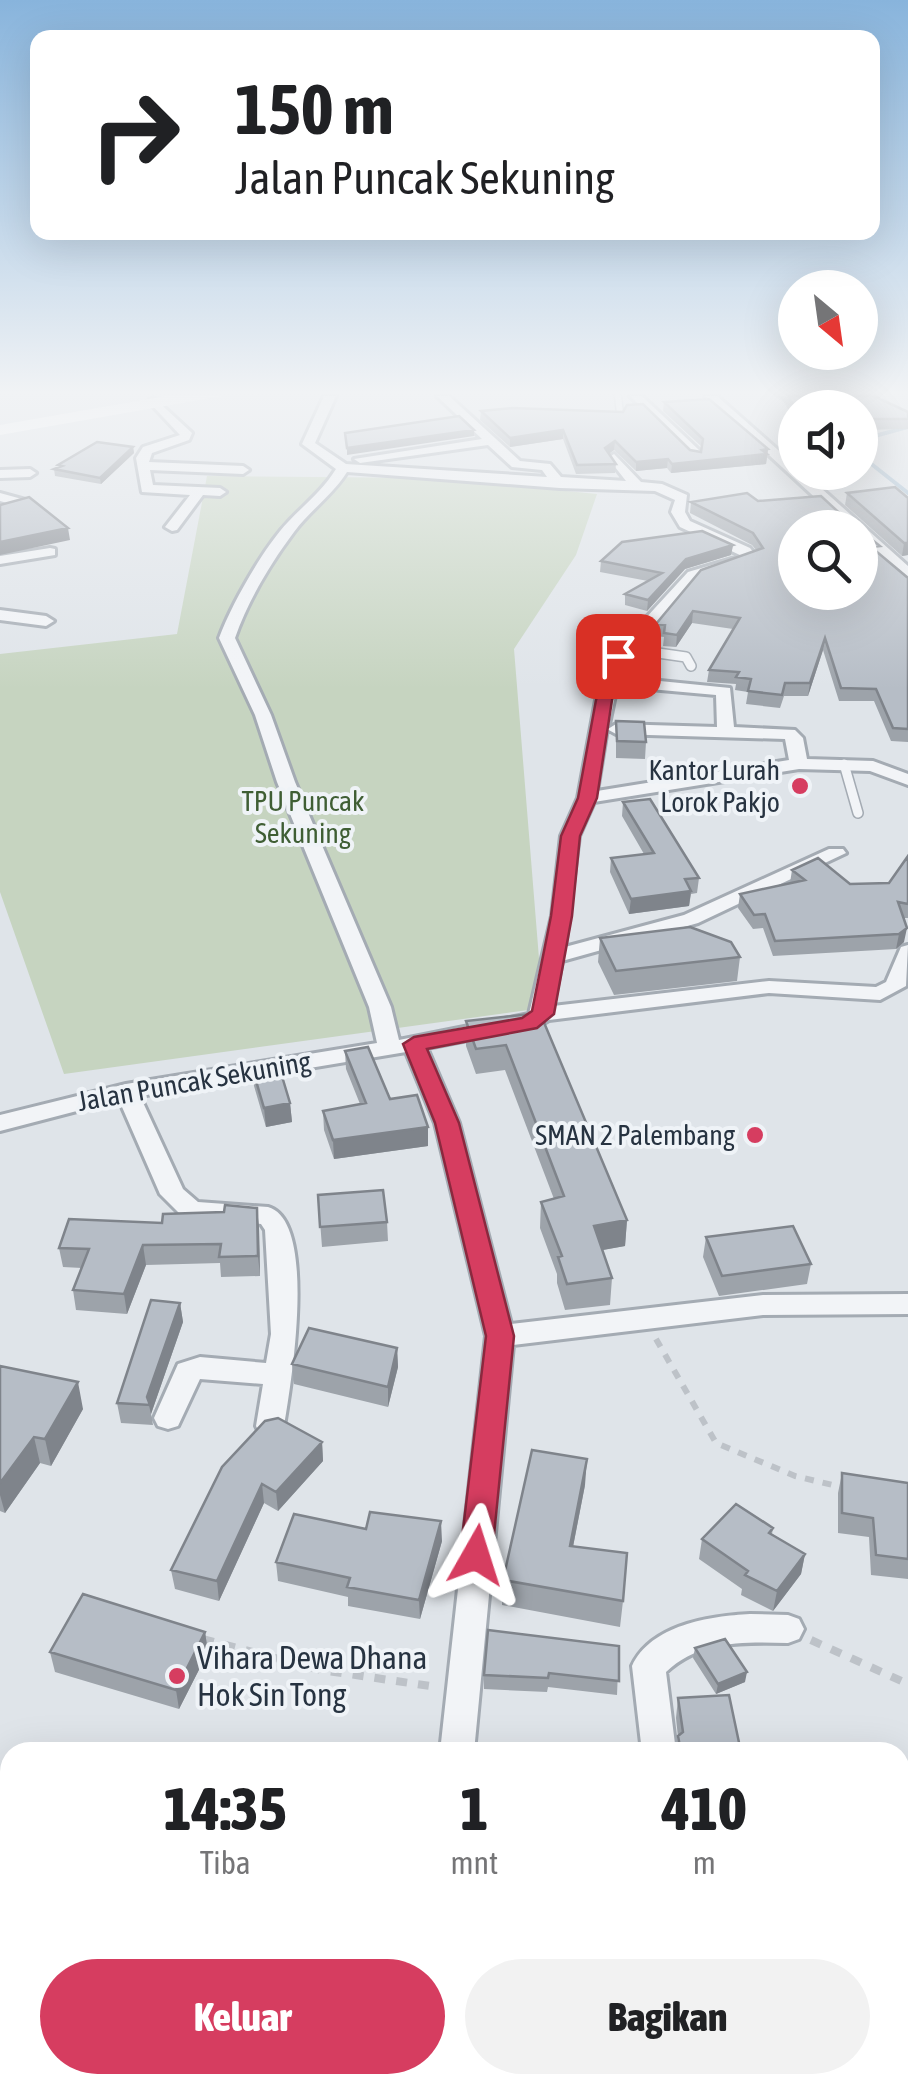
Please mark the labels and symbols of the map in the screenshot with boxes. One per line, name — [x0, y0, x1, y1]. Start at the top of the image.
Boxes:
north arrow — [778, 270, 878, 370]
pin — [576, 614, 661, 699]
place label: Kantor Lurah Lorok Pakjo — [649, 754, 780, 818]
marker: Kantor Lurah Lorok Pakjo — [789, 775, 811, 797]
park label: TPU Puncak Sekuning — [242, 785, 364, 849]
street label: Jalan Puncak Sekuning — [75, 1045, 313, 1117]
place label: SMAN 2 Palembang — [535, 1119, 735, 1151]
marker: SMAN 2 Palembang — [744, 1124, 766, 1146]
position arrow — [424, 1503, 528, 1607]
place label: Vihara Dewa Dhana Hok Sin Tong — [197, 1639, 427, 1713]
marker: Vihara Dewa Dhana Hok Sin Tong — [166, 1665, 188, 1687]

